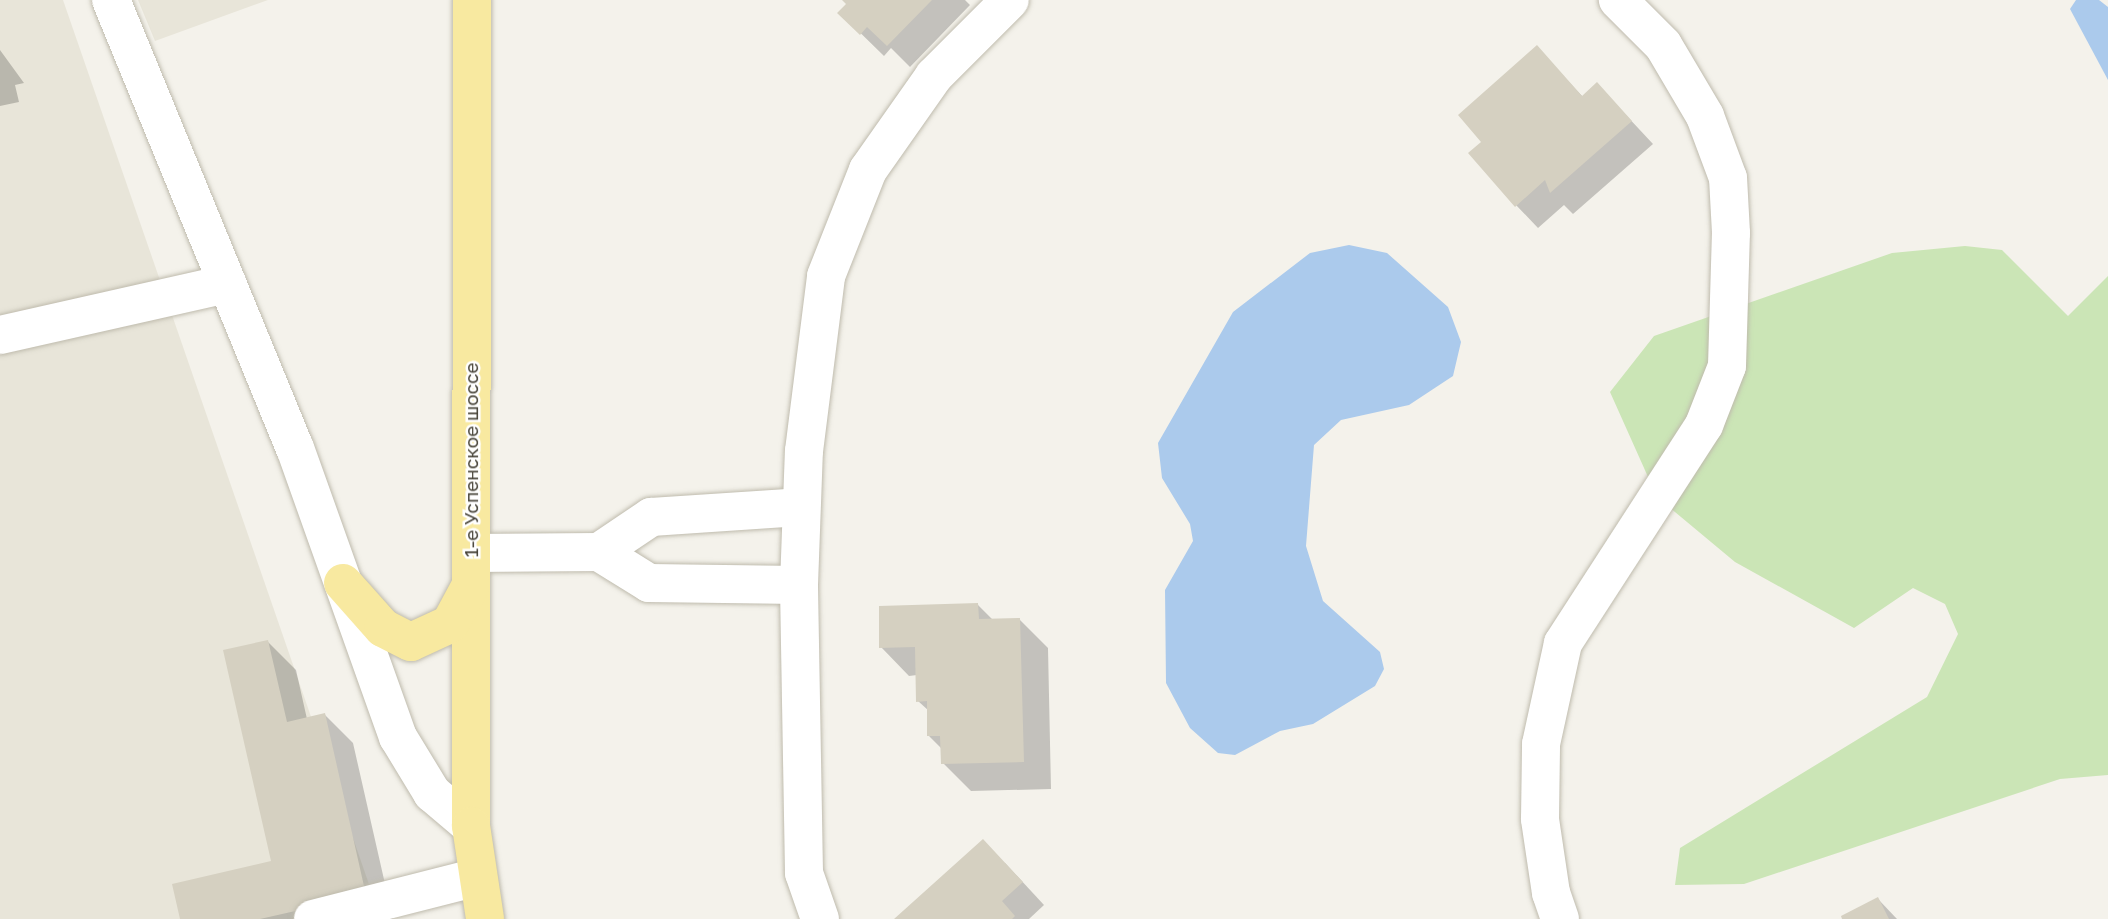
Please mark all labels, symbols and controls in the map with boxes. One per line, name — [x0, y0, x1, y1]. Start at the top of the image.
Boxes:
street label: 1-е Успенское шоссе — [460, 363, 482, 557]

